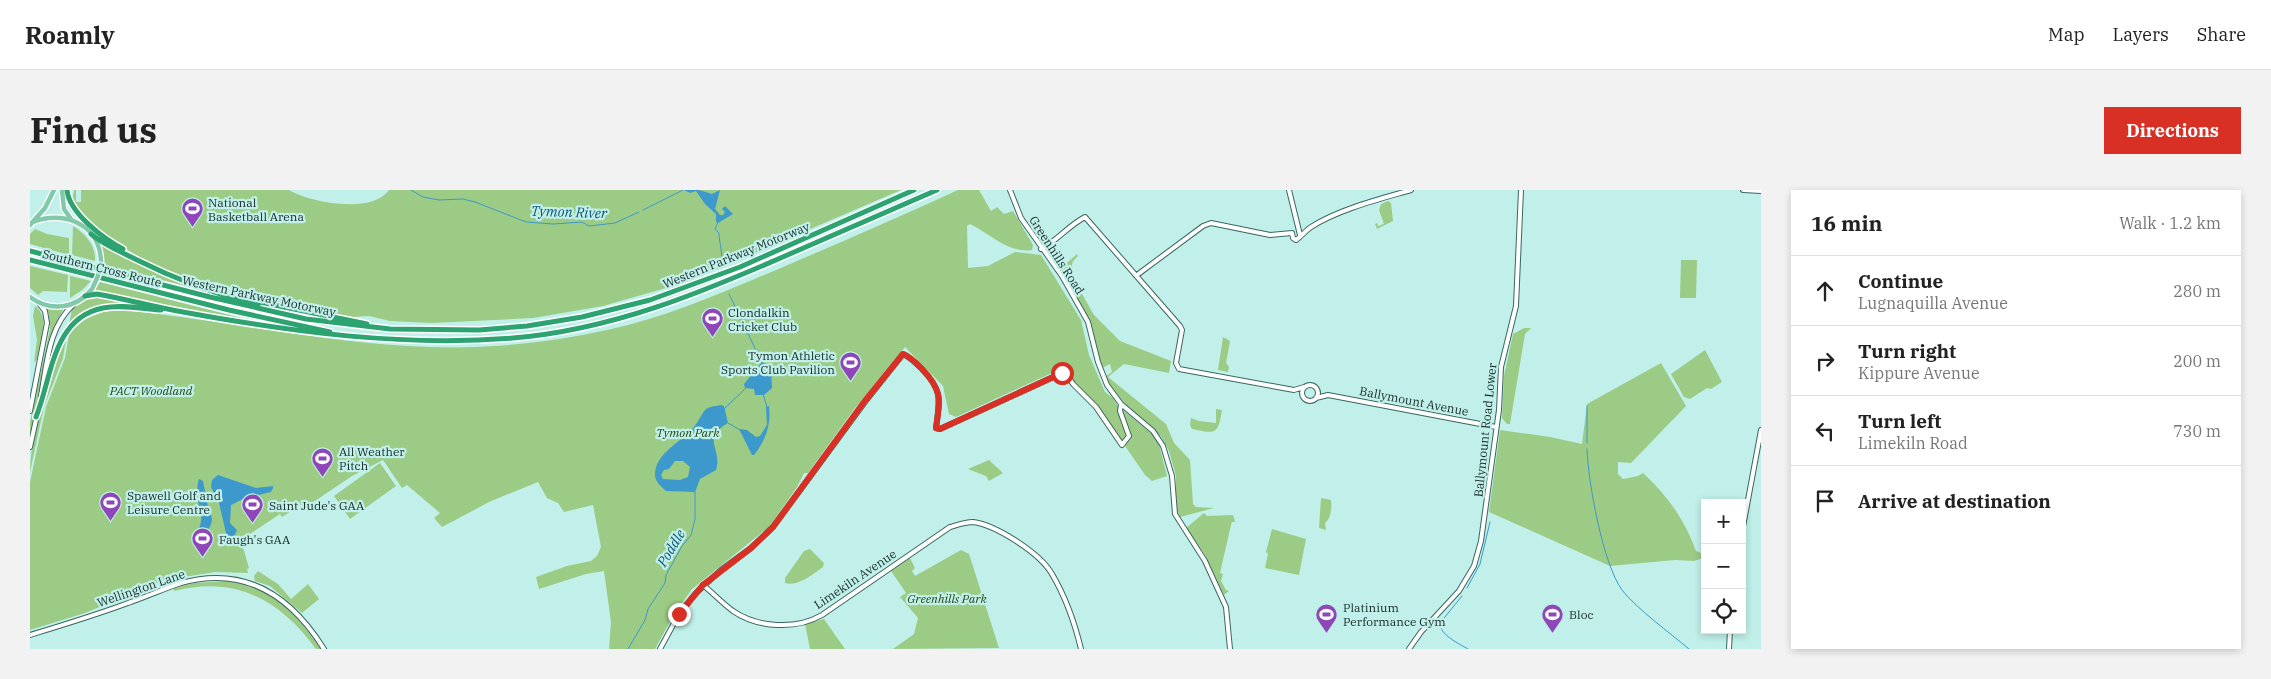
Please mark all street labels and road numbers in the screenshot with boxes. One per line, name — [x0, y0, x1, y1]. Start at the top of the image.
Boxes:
street label: Greenhills Road — [1026, 213, 1088, 297]
street label: Western Parkway Motorway — [661, 218, 812, 291]
street label: Southern Cross Route — [41, 246, 163, 290]
street label: Western Parkway Motorway — [181, 272, 338, 320]
street label: Ballymount Road Lower — [1470, 362, 1500, 498]
street label: Ballymount Avenue — [1358, 383, 1470, 419]
street label: Limekiln Avenue — [811, 546, 899, 612]
street label: Wellington Lane — [95, 566, 187, 610]

